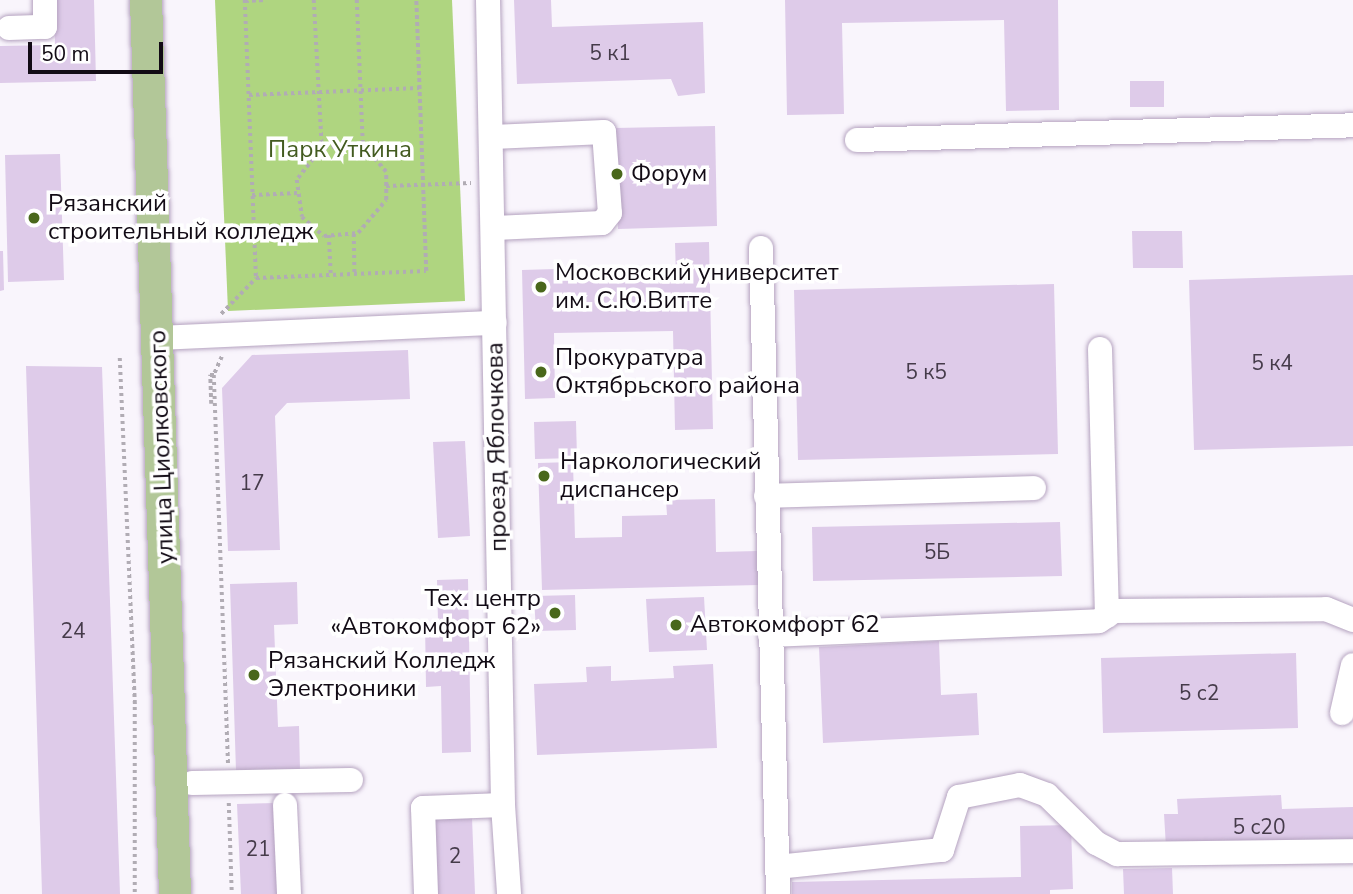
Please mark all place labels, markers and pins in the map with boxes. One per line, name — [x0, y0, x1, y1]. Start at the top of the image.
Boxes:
place label: Форум — [631, 160, 707, 188]
marker: Форум — [609, 166, 625, 182]
place label: Рязанский строительный колледж — [48, 190, 313, 246]
marker: Рязанский строительный колледж — [26, 210, 42, 226]
place label: Московский университет им. С.Ю.Витте — [555, 259, 839, 315]
marker: Московский университет им. С.Ю.Витте — [533, 279, 549, 295]
place label: Прокуратура Октябрьского района — [555, 344, 800, 400]
marker: Прокуратура Октябрьского района — [533, 364, 549, 380]
place label: Наркологический диспансер — [560, 448, 761, 504]
marker: Наркологический диспансер — [534, 466, 554, 486]
place label: Тех. центр «Автокомфорт 62» — [330, 585, 541, 641]
marker: Тех. центр «Автокомфорт 62» — [547, 605, 563, 621]
place label: Автокомфорт 62 — [690, 611, 880, 639]
marker: Автокомфорт 62 — [668, 617, 684, 633]
place label: Рязанский Колледж Электроники — [268, 647, 495, 703]
marker: Рязанский Колледж Электроники — [246, 667, 262, 683]

